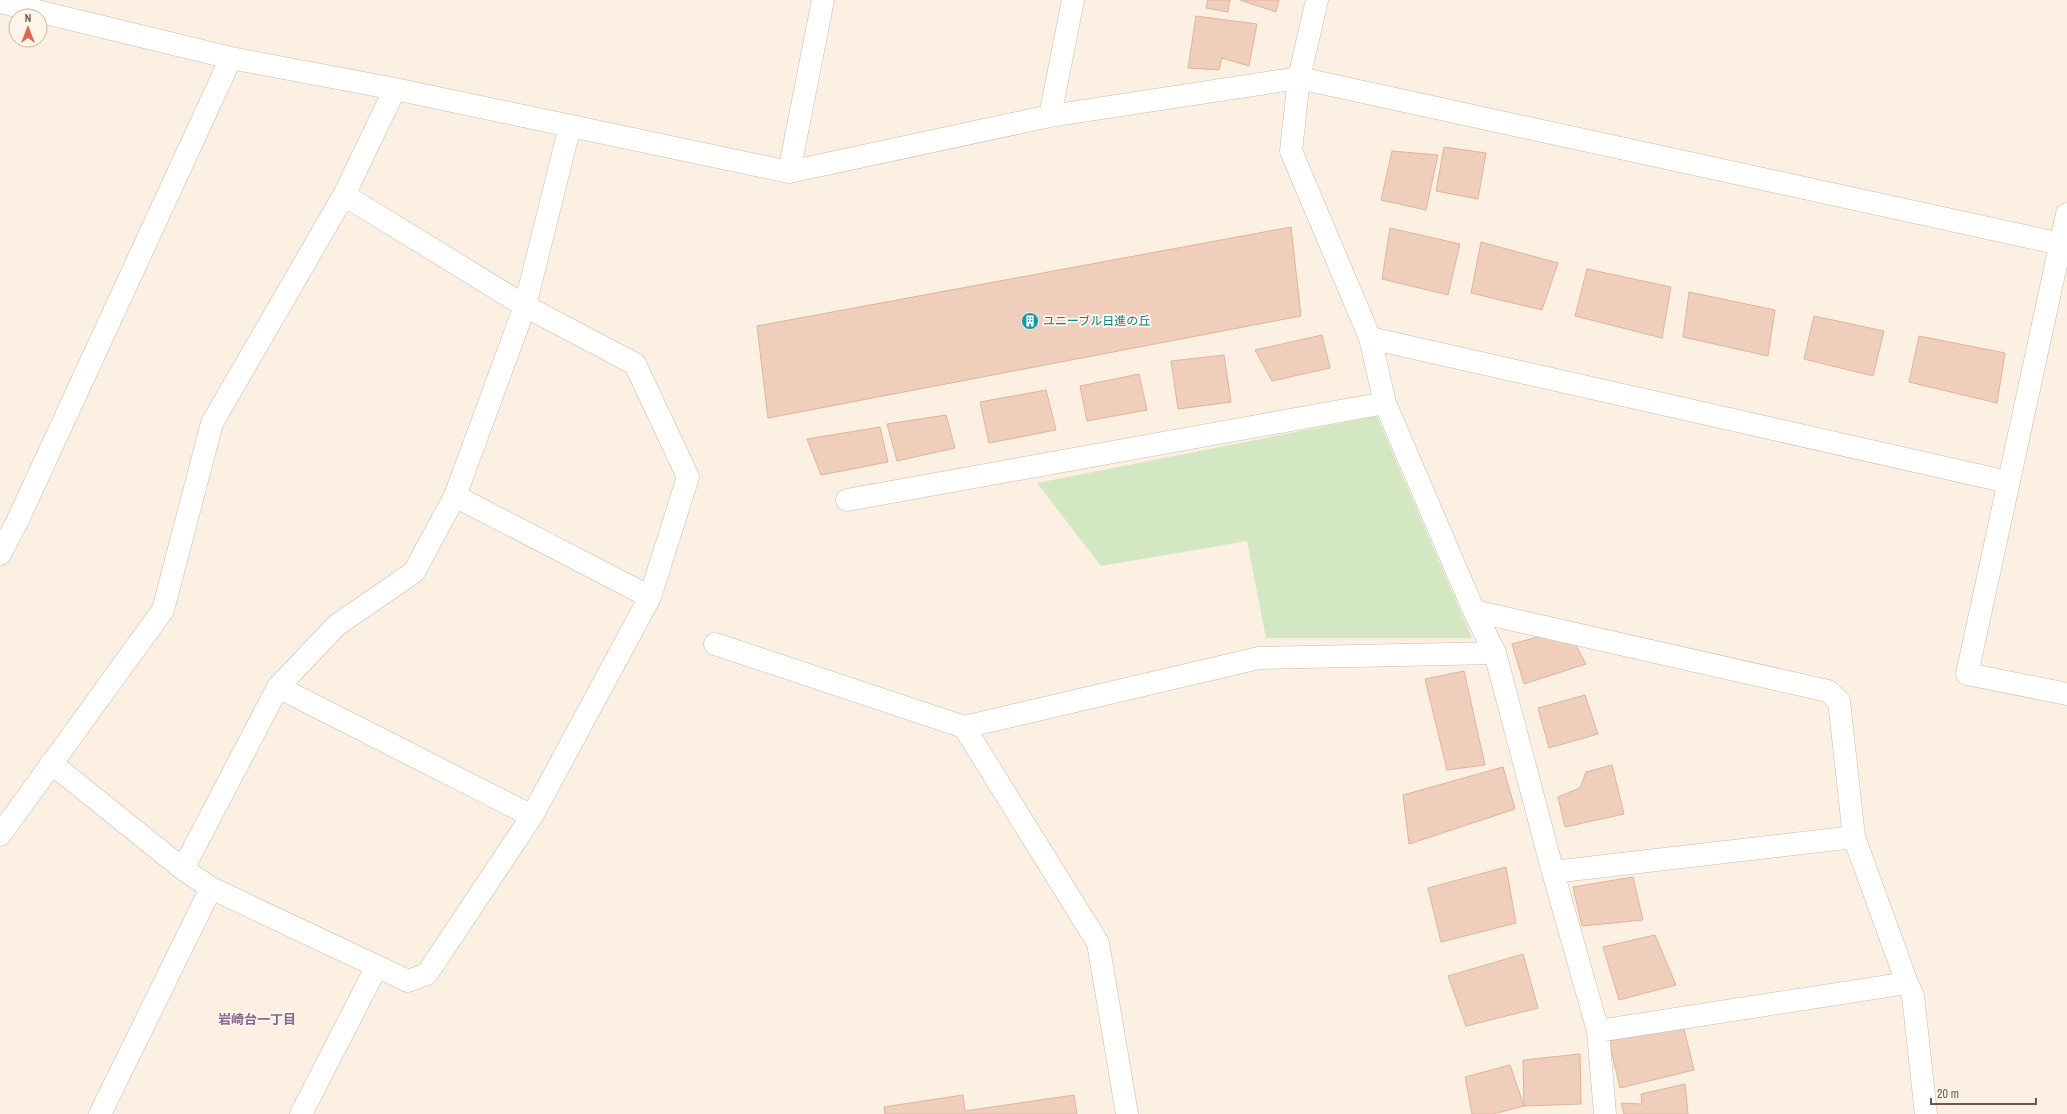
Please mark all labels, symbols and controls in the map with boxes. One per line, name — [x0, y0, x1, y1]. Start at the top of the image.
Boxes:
north arrow — [8, 8, 48, 48]
text: N — [25, 11, 31, 25]
building icon: ユニーブル日進の丘 — [1020, 311, 1040, 331]
place label: ユニーブル日進の丘 — [1043, 313, 1150, 329]
district label: 岩崎台一丁目 — [218, 1011, 296, 1028]
scale bar — [1931, 1080, 2036, 1106]
text: 20 m — [1937, 1086, 1959, 1102]

